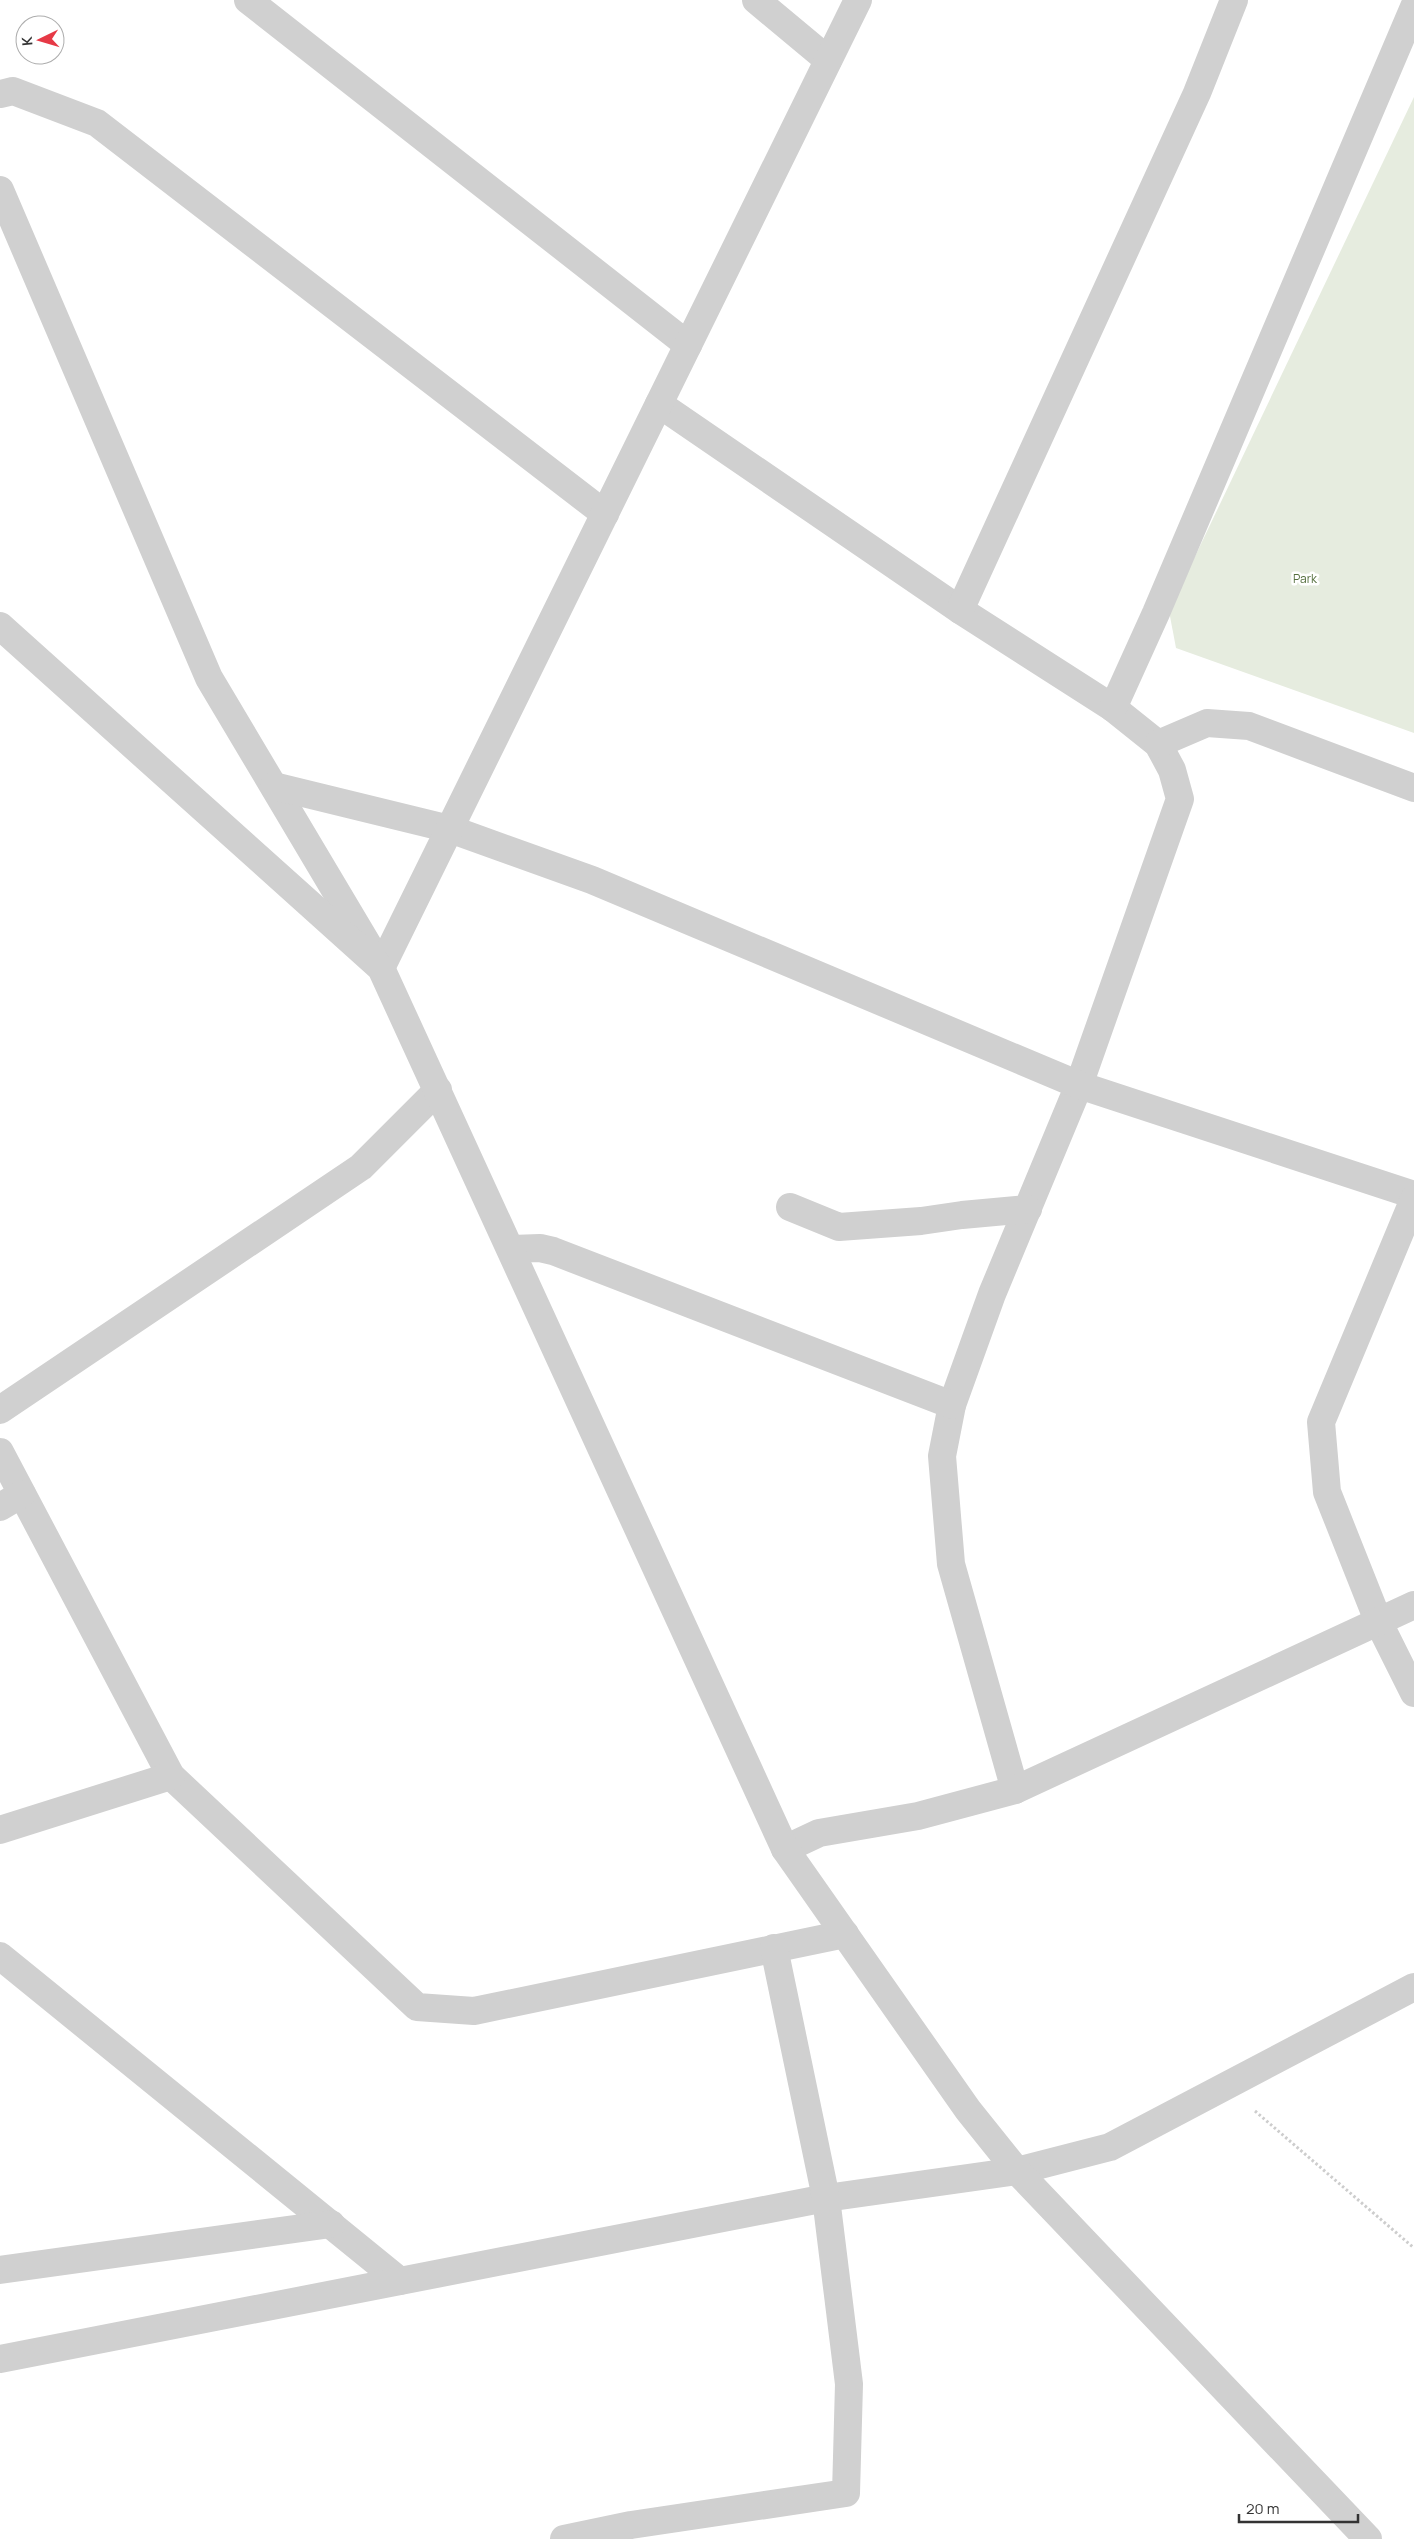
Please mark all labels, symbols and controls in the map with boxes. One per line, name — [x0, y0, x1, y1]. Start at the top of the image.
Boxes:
north arrow — [15, 15, 65, 65]
text: K — [17, 35, 36, 47]
park label: Park — [1293, 570, 1318, 587]
scale bar — [1239, 2492, 1358, 2524]
text: 20 m — [1246, 2498, 1279, 2519]

